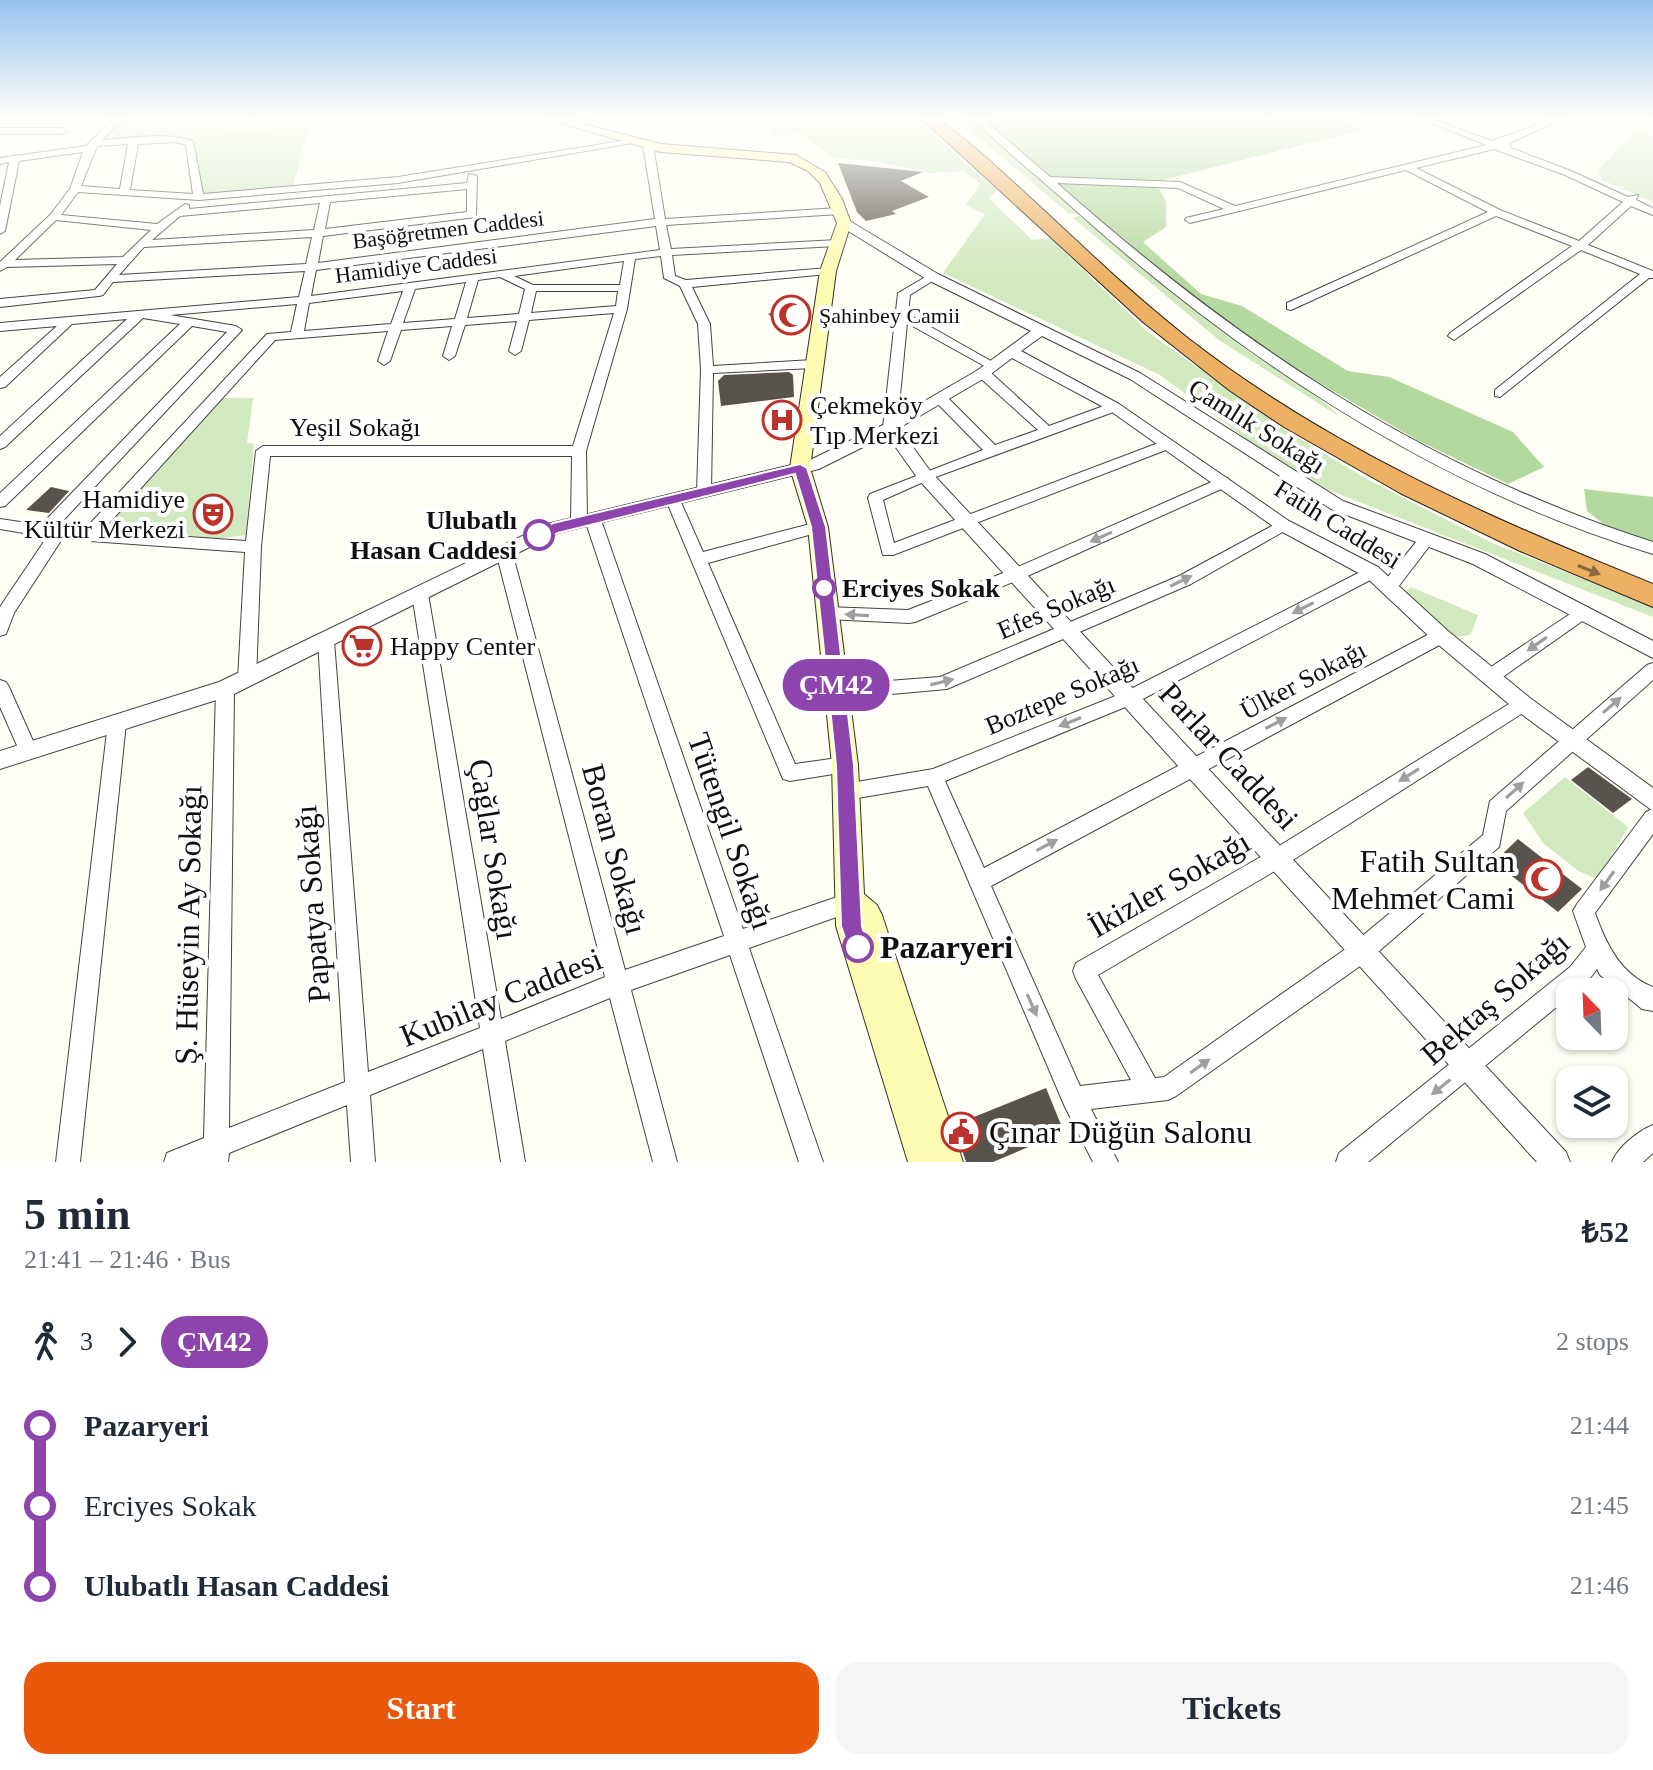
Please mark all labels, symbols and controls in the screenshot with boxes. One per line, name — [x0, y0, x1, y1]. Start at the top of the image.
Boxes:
street label: Başöğretmen Caddesi — [351, 205, 545, 254]
street label: Hamidiye Caddesi — [334, 243, 499, 288]
mosque icon: Şahinbey Camii — [770, 294, 812, 336]
place label: Şahinbey Camii — [819, 303, 960, 328]
street label: Çamlık Sokağı — [1183, 373, 1330, 480]
place label: Çekmeköy Tıp Merkezi — [810, 391, 939, 450]
hospital icon: Çekmeköy Tıp Merkezi — [761, 399, 803, 441]
street label: Yeşil Sokağı — [289, 413, 421, 442]
street label: Fatih Caddesi — [1269, 474, 1406, 575]
place label: Hamidiye Kültür Merkezi — [24, 485, 185, 544]
theatre icon: Hamidiye Kültür Merkezi — [192, 493, 234, 535]
place label: Ulubatlı Hasan Caddesi — [350, 506, 517, 565]
marker: Ulubatlı Hasan Caddesi — [524, 520, 554, 550]
one-way arrow — [1089, 530, 1113, 543]
one-way arrow — [1577, 563, 1601, 576]
street label: Efes Sokağı — [993, 570, 1119, 645]
place label: Erciyes Sokak — [842, 574, 1000, 603]
one-way arrow — [1169, 574, 1193, 588]
marker: Erciyes Sokak — [813, 577, 835, 599]
one-way arrow — [1291, 601, 1314, 615]
one-way arrow — [844, 608, 869, 621]
supermarket icon: Happy Center — [341, 625, 383, 667]
place label: Happy Center — [390, 632, 535, 661]
street label: Ülker Sokağı — [1236, 635, 1371, 726]
one-way arrow — [1526, 636, 1547, 651]
street label: Boztepe Sokağı — [981, 650, 1143, 741]
line badge: ÇM42 — [780, 659, 892, 711]
text: ÇM42 — [799, 669, 873, 700]
one-way arrow — [929, 675, 954, 687]
street label: Parlar Caddesi — [1152, 675, 1306, 837]
one-way arrow — [1602, 697, 1622, 714]
one-way arrow — [1058, 716, 1082, 729]
one-way arrow — [1265, 717, 1288, 730]
street label: Tütengil Sokağı — [681, 728, 781, 934]
street label: Çağlar Sokağı — [462, 756, 526, 942]
street label: Boran Sokağı — [575, 760, 655, 938]
one-way arrow — [1399, 768, 1420, 783]
one-way arrow — [1506, 782, 1525, 800]
street label: Ş. Hüseyin Ay Sokağı — [168, 785, 208, 1065]
street label: Papatya Sokağı — [287, 804, 337, 1004]
street label: İkizler Sokağı — [1082, 823, 1256, 945]
one-way arrow — [1035, 839, 1058, 852]
place label: Fatih Sultan Mehmet Cami — [1331, 843, 1515, 916]
mosque icon: Fatih Sultan Mehmet Cami — [1522, 858, 1564, 900]
one-way arrow — [1599, 870, 1615, 891]
street label: Bektaş Sokağı — [1414, 924, 1576, 1072]
place label: Pazaryeri — [880, 929, 1013, 965]
marker: Pazaryeri — [843, 932, 873, 962]
street label: Kubilay Caddesi — [395, 940, 607, 1054]
north arrow — [1556, 978, 1628, 1050]
map controls — [1556, 978, 1628, 1138]
one-way arrow — [1025, 993, 1039, 1016]
one-way arrow — [1189, 1059, 1210, 1074]
button: layers — [1556, 1066, 1628, 1138]
one-way arrow — [1431, 1078, 1451, 1095]
public building icon: Çınar Düğün Salonu — [940, 1111, 982, 1153]
place label: Çınar Düğün Salonu — [989, 1114, 1252, 1150]
text: 5 min — [24, 1190, 130, 1239]
text: ₺52 — [1582, 1215, 1629, 1248]
text: 21:41 – 21:46 · Bus — [24, 1245, 231, 1274]
icon: walk — [24, 1320, 68, 1364]
icon: forward — [105, 1320, 149, 1364]
text: ÇM42 — [177, 1326, 252, 1357]
text: 3 — [80, 1327, 93, 1356]
text: 2 stops — [1556, 1327, 1629, 1356]
text: Pazaryeri — [84, 1409, 209, 1442]
text: 21:44 — [1570, 1411, 1629, 1440]
text: Erciyes Sokak — [84, 1489, 256, 1522]
text: 21:45 — [1570, 1491, 1629, 1520]
text: Ulubatlı Hasan Caddesi — [84, 1569, 389, 1602]
text: 21:46 — [1570, 1571, 1629, 1600]
button: Start — [24, 1662, 819, 1754]
button: Tickets — [835, 1662, 1629, 1754]

